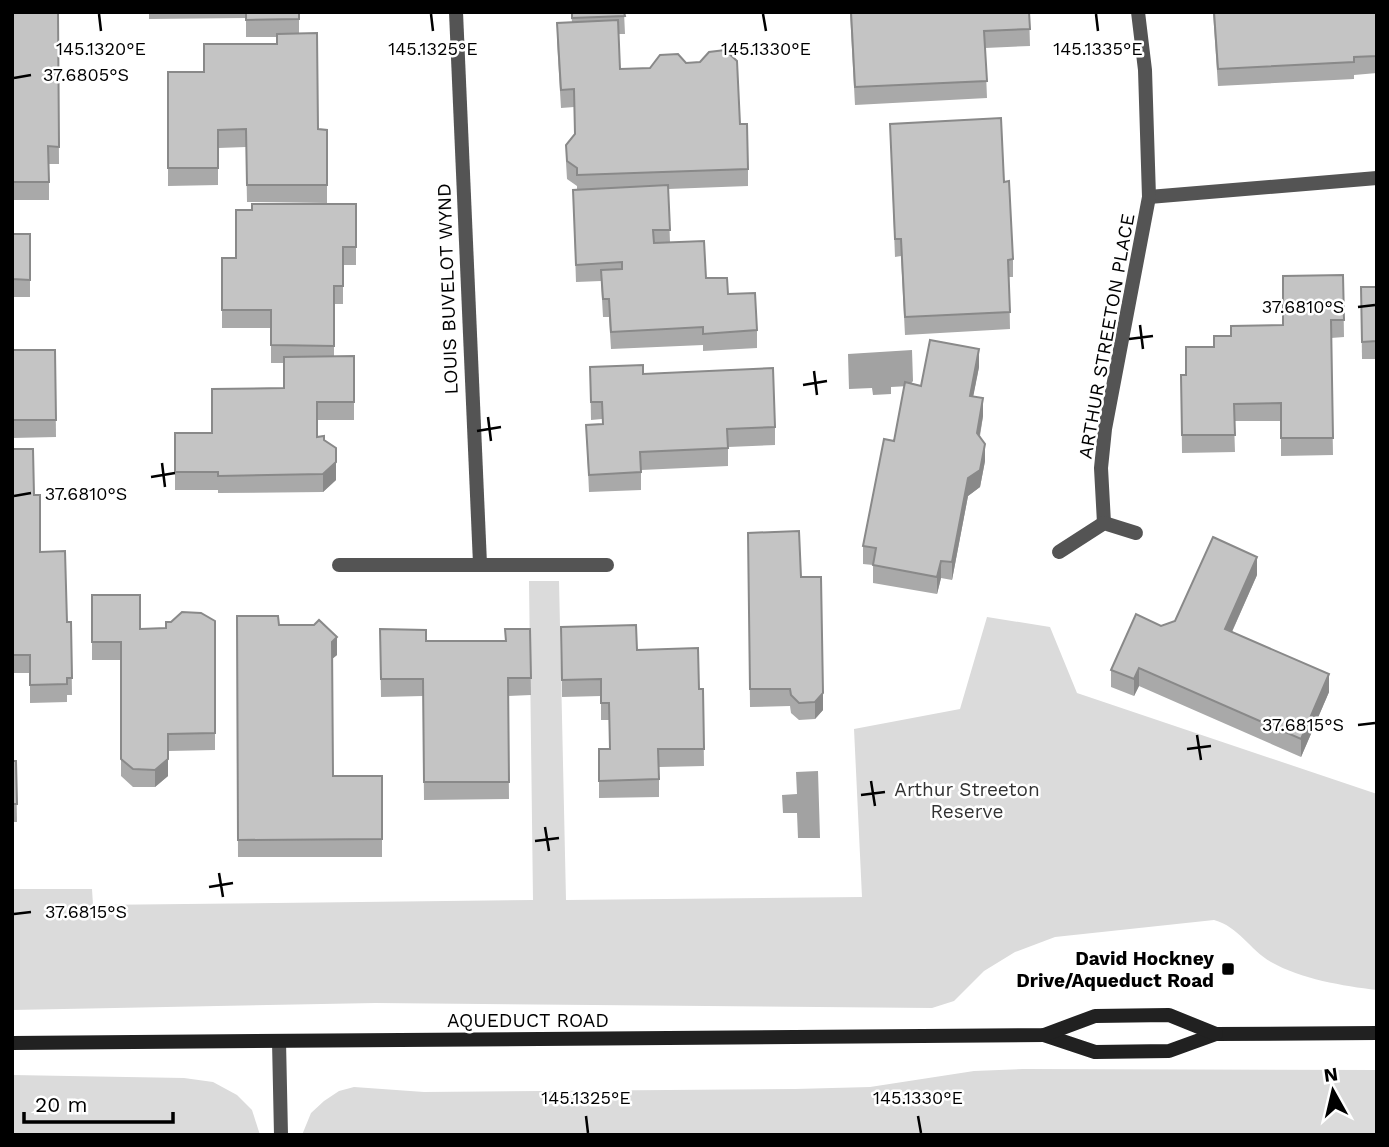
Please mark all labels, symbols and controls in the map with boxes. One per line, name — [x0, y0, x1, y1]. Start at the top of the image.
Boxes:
text: 145.1320°E — [56, 38, 146, 59]
text: 145.1325°E — [388, 38, 478, 59]
text: 145.1330°E — [721, 38, 811, 59]
text: 145.1335°E — [1053, 38, 1143, 59]
text: 37.6805°S — [43, 64, 129, 85]
street label: LOUIS BUVELOT WYND — [432, 183, 463, 395]
street label: ARTHUR STREETON PLACE — [1074, 212, 1139, 461]
text: 37.6810°S — [1262, 296, 1344, 317]
text: 37.6810°S — [45, 483, 127, 504]
text: 37.6815°S — [1262, 714, 1344, 735]
park label: Arthur Streeton Reserve — [894, 778, 1040, 823]
text: 37.6815°S — [45, 901, 127, 922]
place label: David Hockney Drive/Aqueduct Road — [1016, 947, 1214, 992]
marker: David Hockney Drive/Aqueduct Road — [1220, 961, 1236, 977]
street label: AQUEDUCT ROAD — [447, 1009, 609, 1032]
north arrow — [1298, 1056, 1368, 1126]
text: N — [1322, 1062, 1339, 1087]
scale bar — [24, 1080, 173, 1124]
text: 145.1325°E — [541, 1087, 631, 1108]
text: 145.1330°E — [873, 1087, 963, 1108]
text: 20 m — [35, 1092, 87, 1117]

